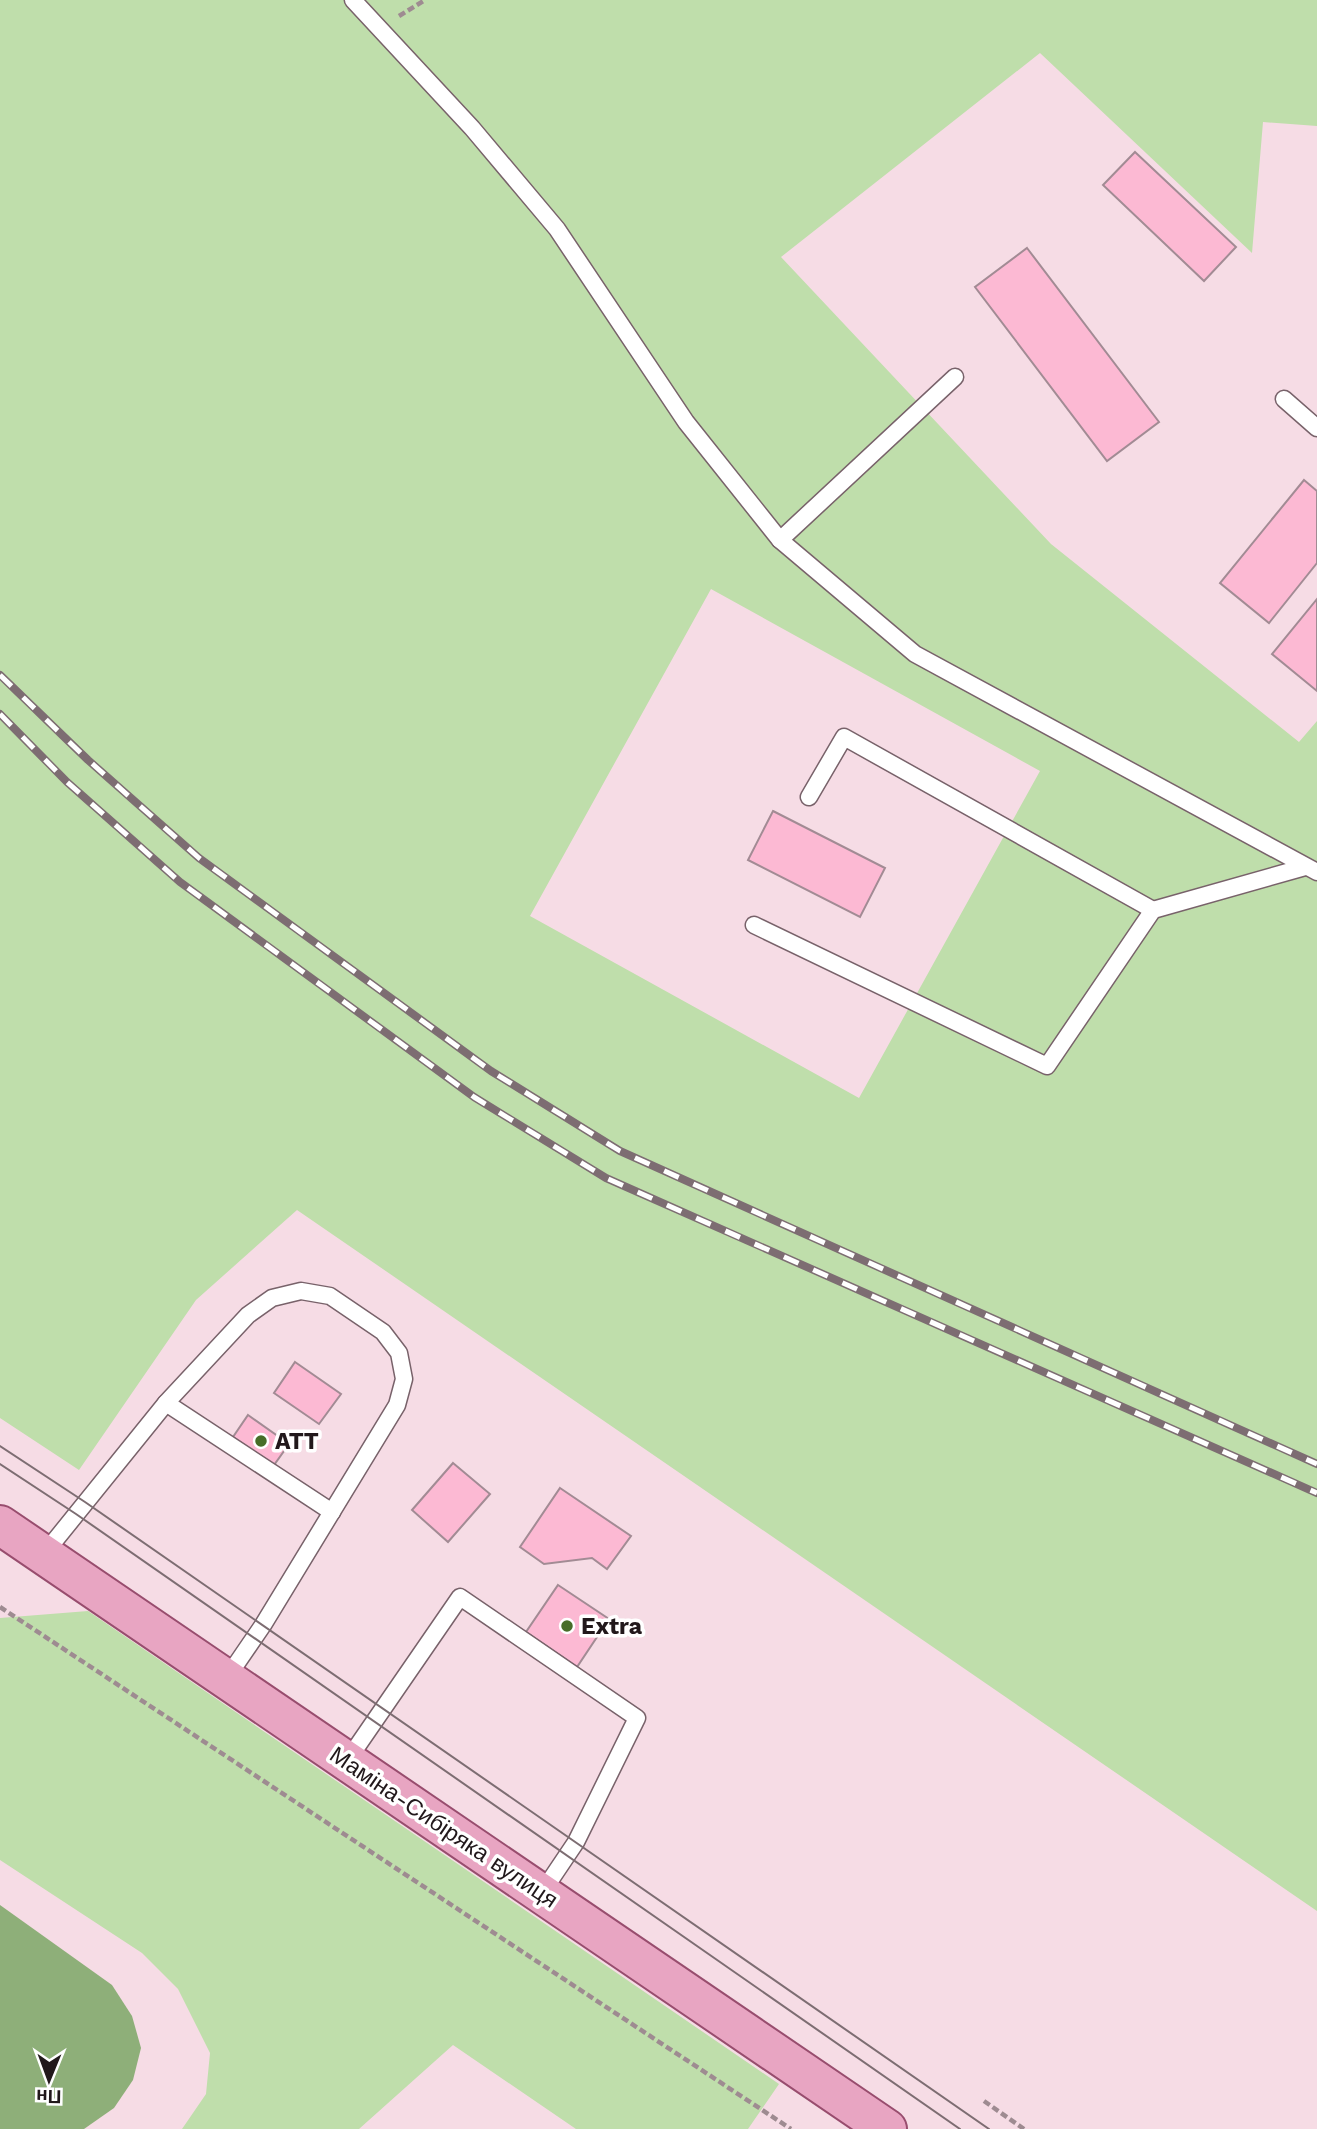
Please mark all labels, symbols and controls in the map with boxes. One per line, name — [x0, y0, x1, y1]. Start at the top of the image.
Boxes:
place label: ATT — [275, 1428, 319, 1455]
marker: ATT — [253, 1433, 269, 1449]
place label: Extra — [581, 1613, 643, 1640]
marker: Extra — [559, 1618, 575, 1634]
street label: Маміна-Сибіряка вулиця — [325, 1741, 563, 1914]
north arrow — [14, 2045, 84, 2115]
text: Пн — [36, 2085, 61, 2108]

